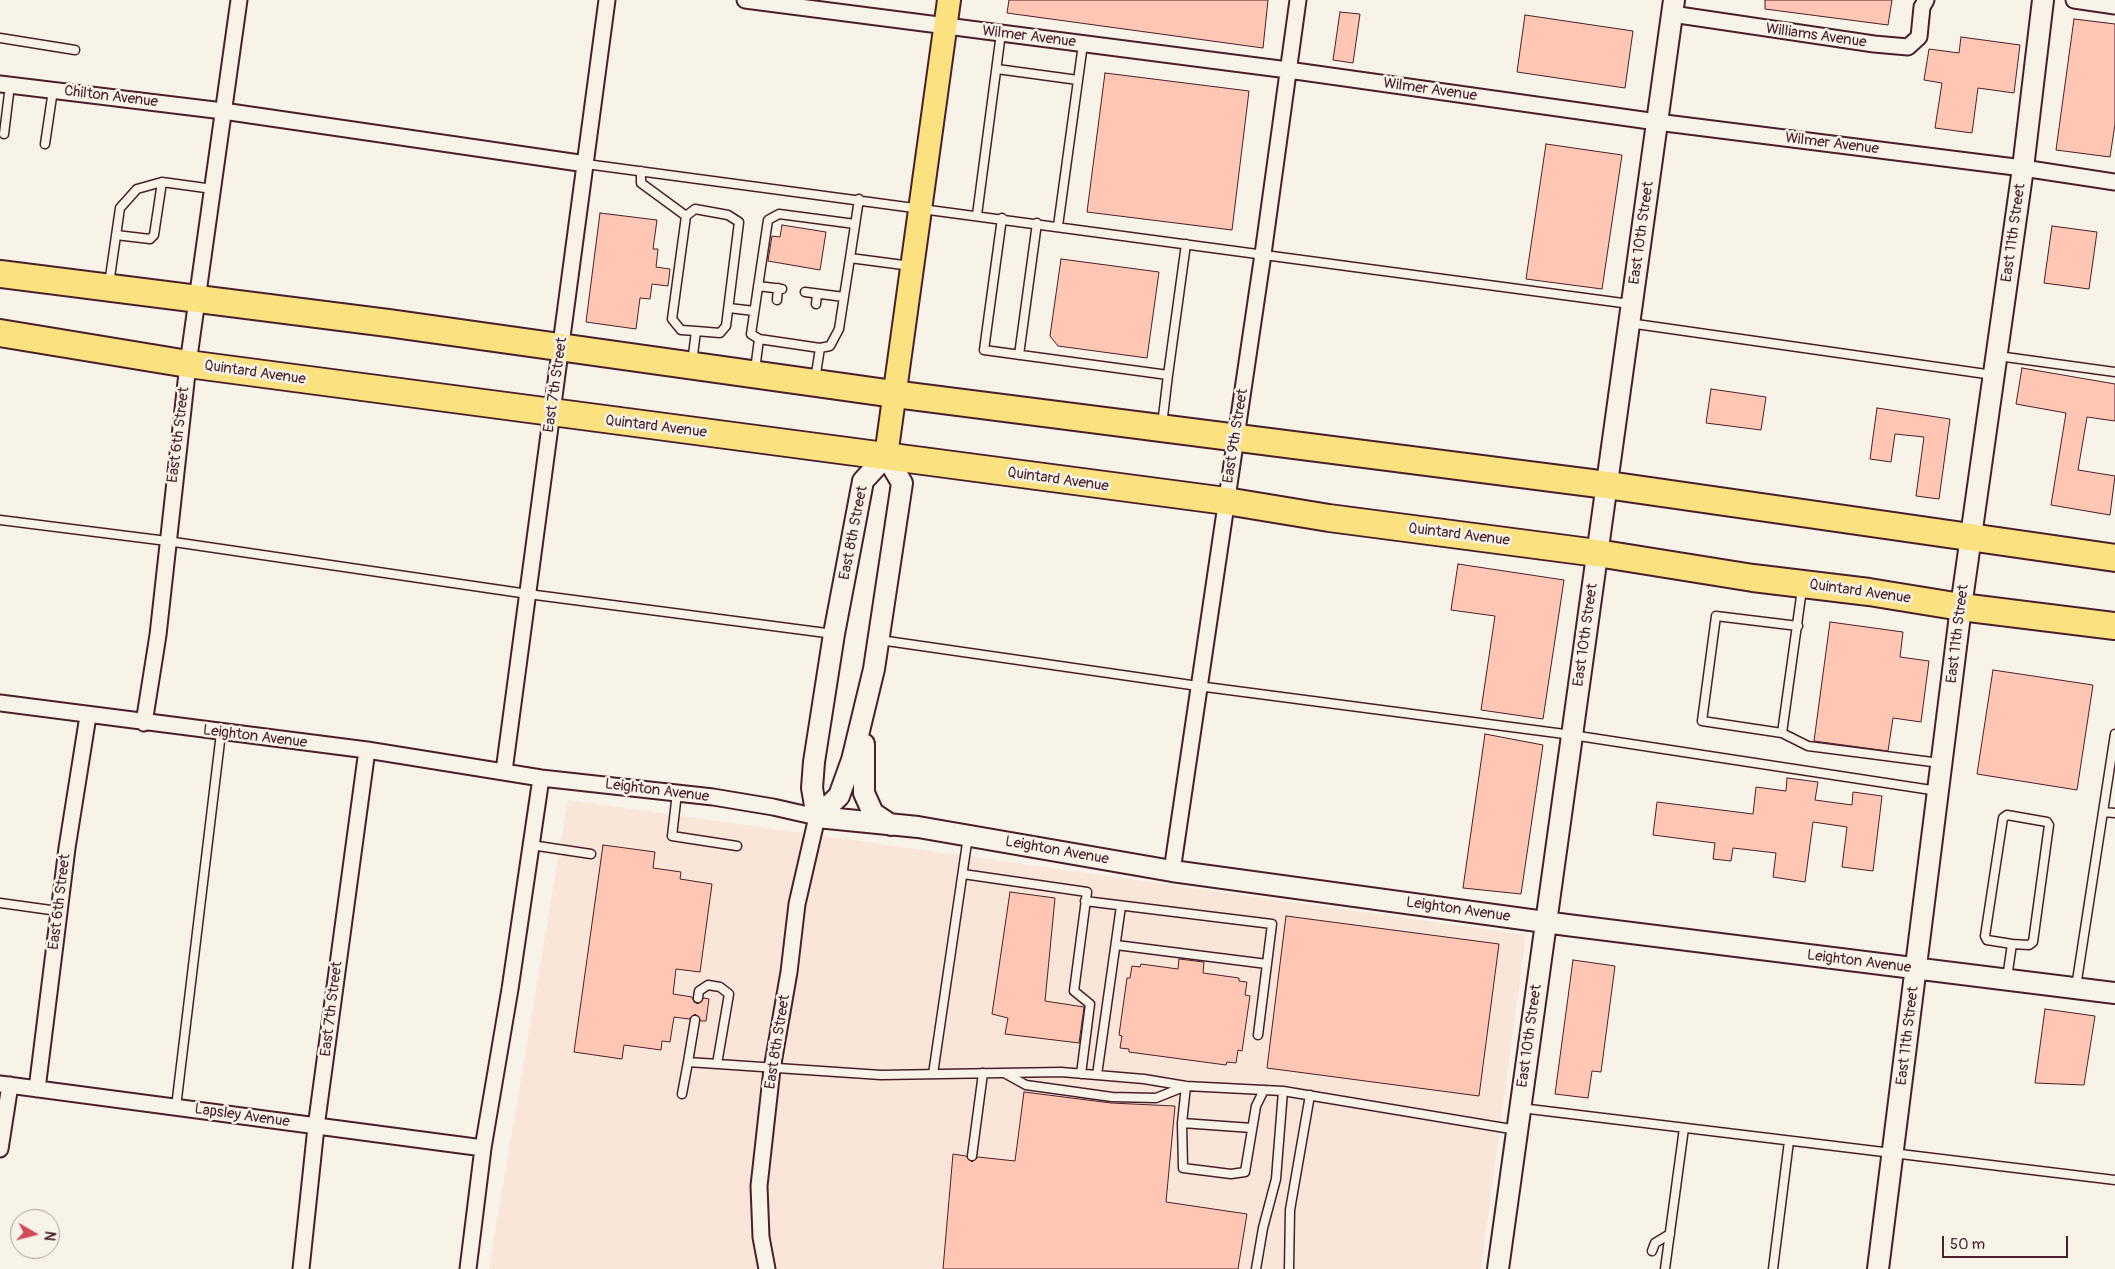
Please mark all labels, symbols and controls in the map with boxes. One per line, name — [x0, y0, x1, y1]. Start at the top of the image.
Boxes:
street label: Williams Avenue — [1765, 20, 1867, 52]
street label: Wilmer Avenue — [981, 22, 1077, 52]
street label: Wilmer Avenue — [1382, 75, 1478, 105]
street label: Chilton Avenue — [63, 82, 159, 112]
street label: Wilmer Avenue — [1784, 129, 1880, 159]
street label: East 10th Street — [1626, 180, 1658, 286]
street label: East 11th Street — [1998, 182, 2030, 284]
street label: East 7th Street — [540, 336, 572, 434]
street label: Quintard Avenue — [203, 357, 307, 389]
street label: East 6th Street — [164, 386, 194, 484]
street label: East 9th Street — [1220, 387, 1252, 485]
street label: Quintard Avenue — [604, 412, 708, 442]
street label: Quintard Avenue — [1006, 464, 1110, 496]
street label: East 8th Street — [836, 484, 872, 582]
street label: Quintard Avenue — [1407, 520, 1511, 550]
street label: Quintard Avenue — [1808, 576, 1912, 608]
street label: East 10th Street — [1570, 582, 1602, 688]
street label: East 11th Street — [1943, 584, 1973, 684]
street label: Leighton Avenue — [202, 722, 308, 752]
street label: Leighton Avenue — [604, 776, 710, 806]
street label: Leighton Avenue — [1004, 833, 1110, 869]
street label: East 6th Street — [45, 853, 75, 951]
street label: Leighton Avenue — [1405, 894, 1511, 926]
street label: Leighton Avenue — [1806, 947, 1912, 977]
street label: East 7th Street — [317, 960, 347, 1058]
street label: East 10th Street — [1514, 983, 1546, 1089]
street label: East 11th Street — [1893, 986, 1923, 1086]
street label: East 8th Street — [762, 994, 794, 1090]
street label: Lapsley Avenue — [193, 1100, 291, 1132]
north arrow — [10, 1209, 60, 1259]
scale bar — [1945, 1226, 2071, 1258]
text: N — [40, 1230, 58, 1242]
text: 50 m — [1950, 1235, 1985, 1254]

